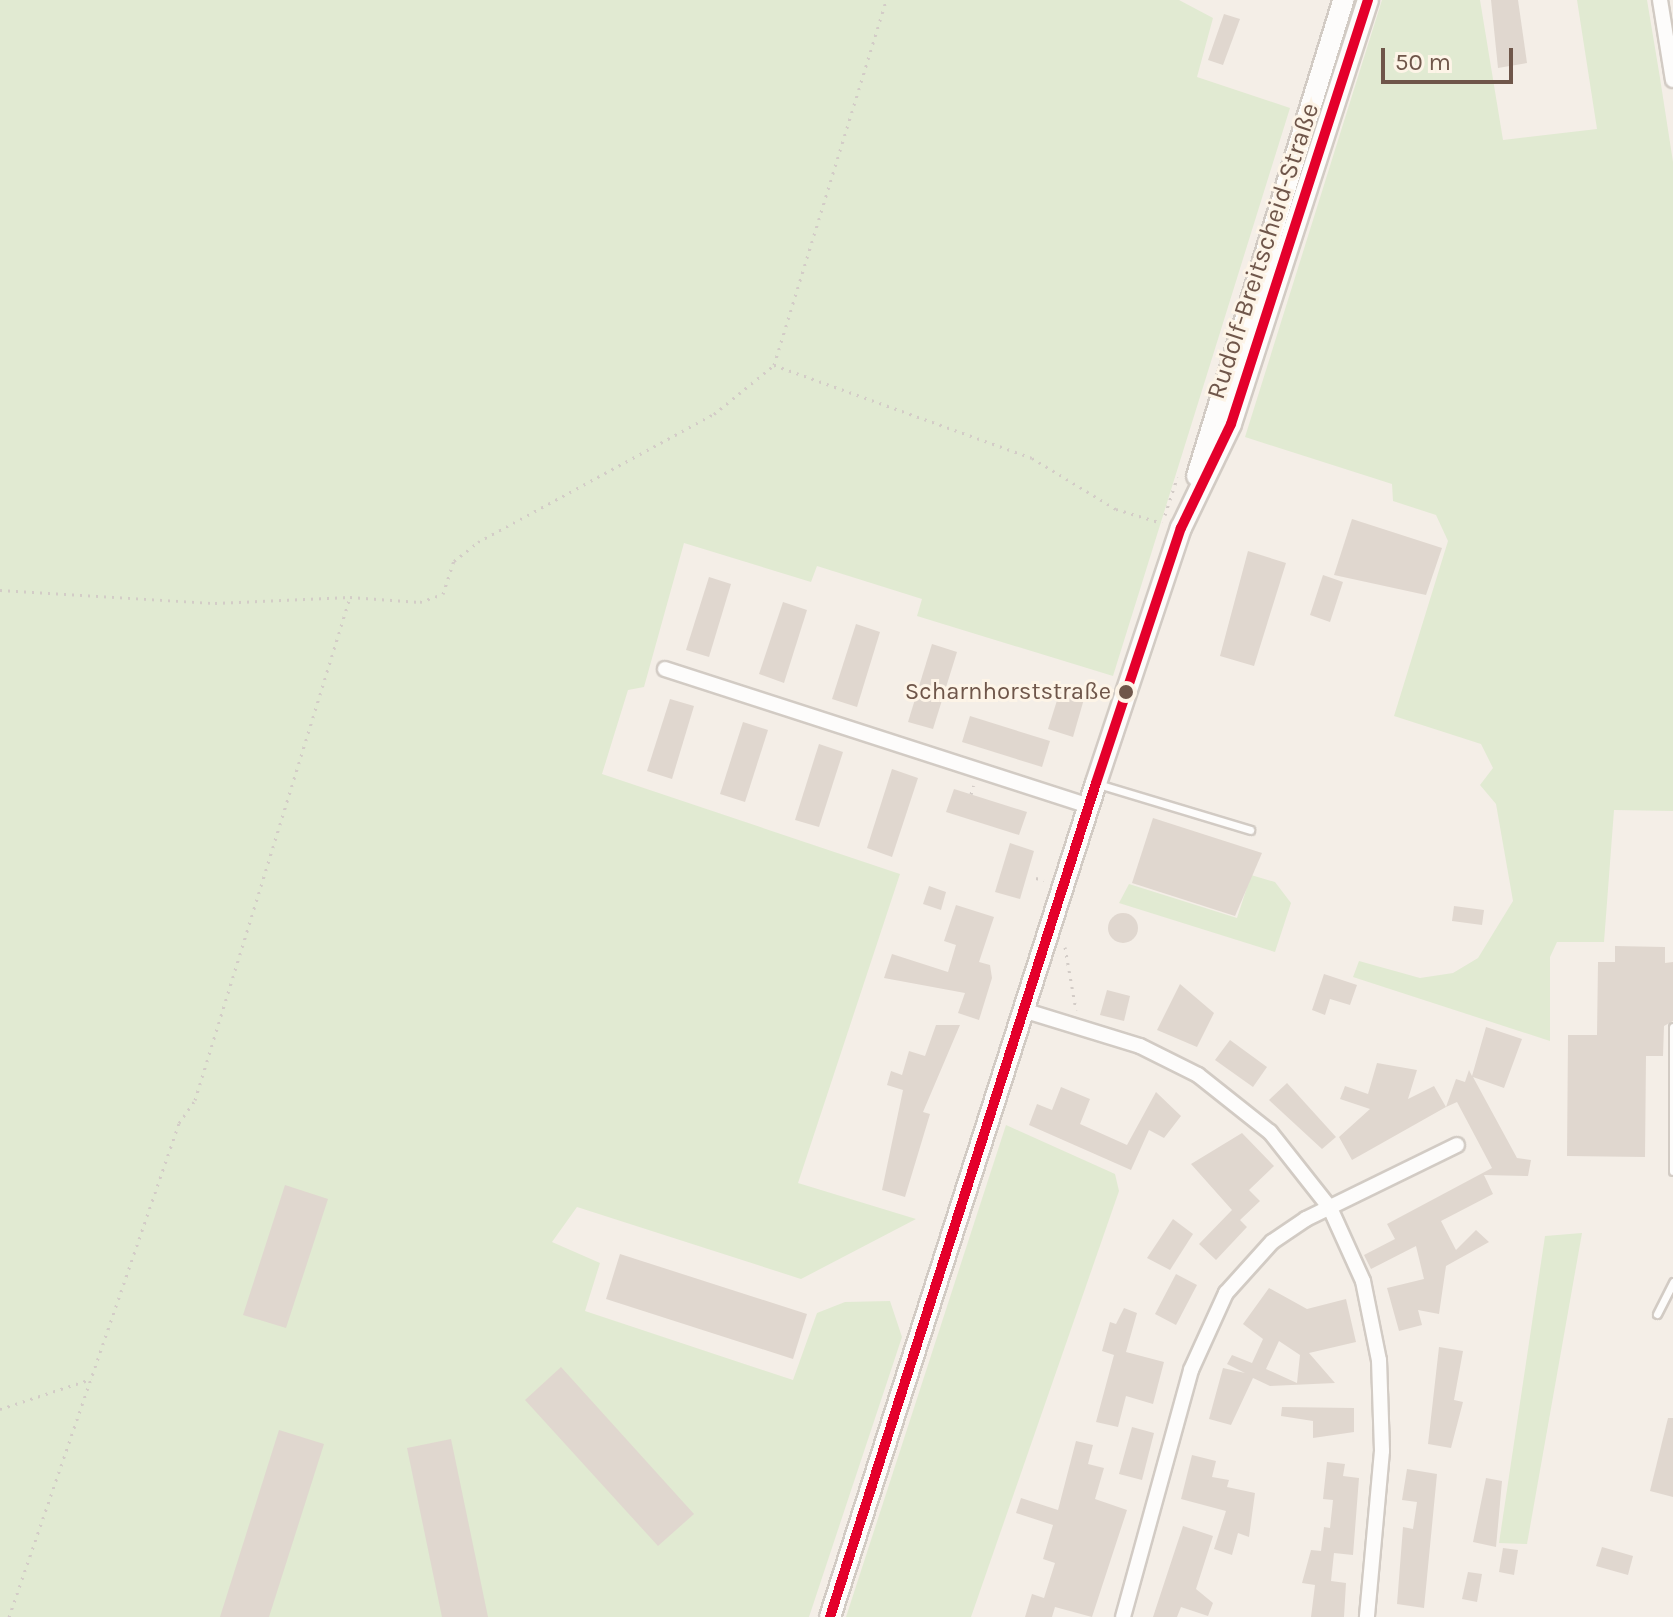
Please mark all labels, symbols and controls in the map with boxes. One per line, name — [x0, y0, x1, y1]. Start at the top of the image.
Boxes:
scale bar — [1385, 32, 1517, 82]
text: 50 m — [1395, 48, 1451, 76]
street label: Rudolf-Breitscheid-Straße — [1200, 99, 1326, 403]
place label: Scharnhorststraße — [905, 678, 1111, 706]
marker: Scharnhorststraße — [1118, 684, 1134, 700]

